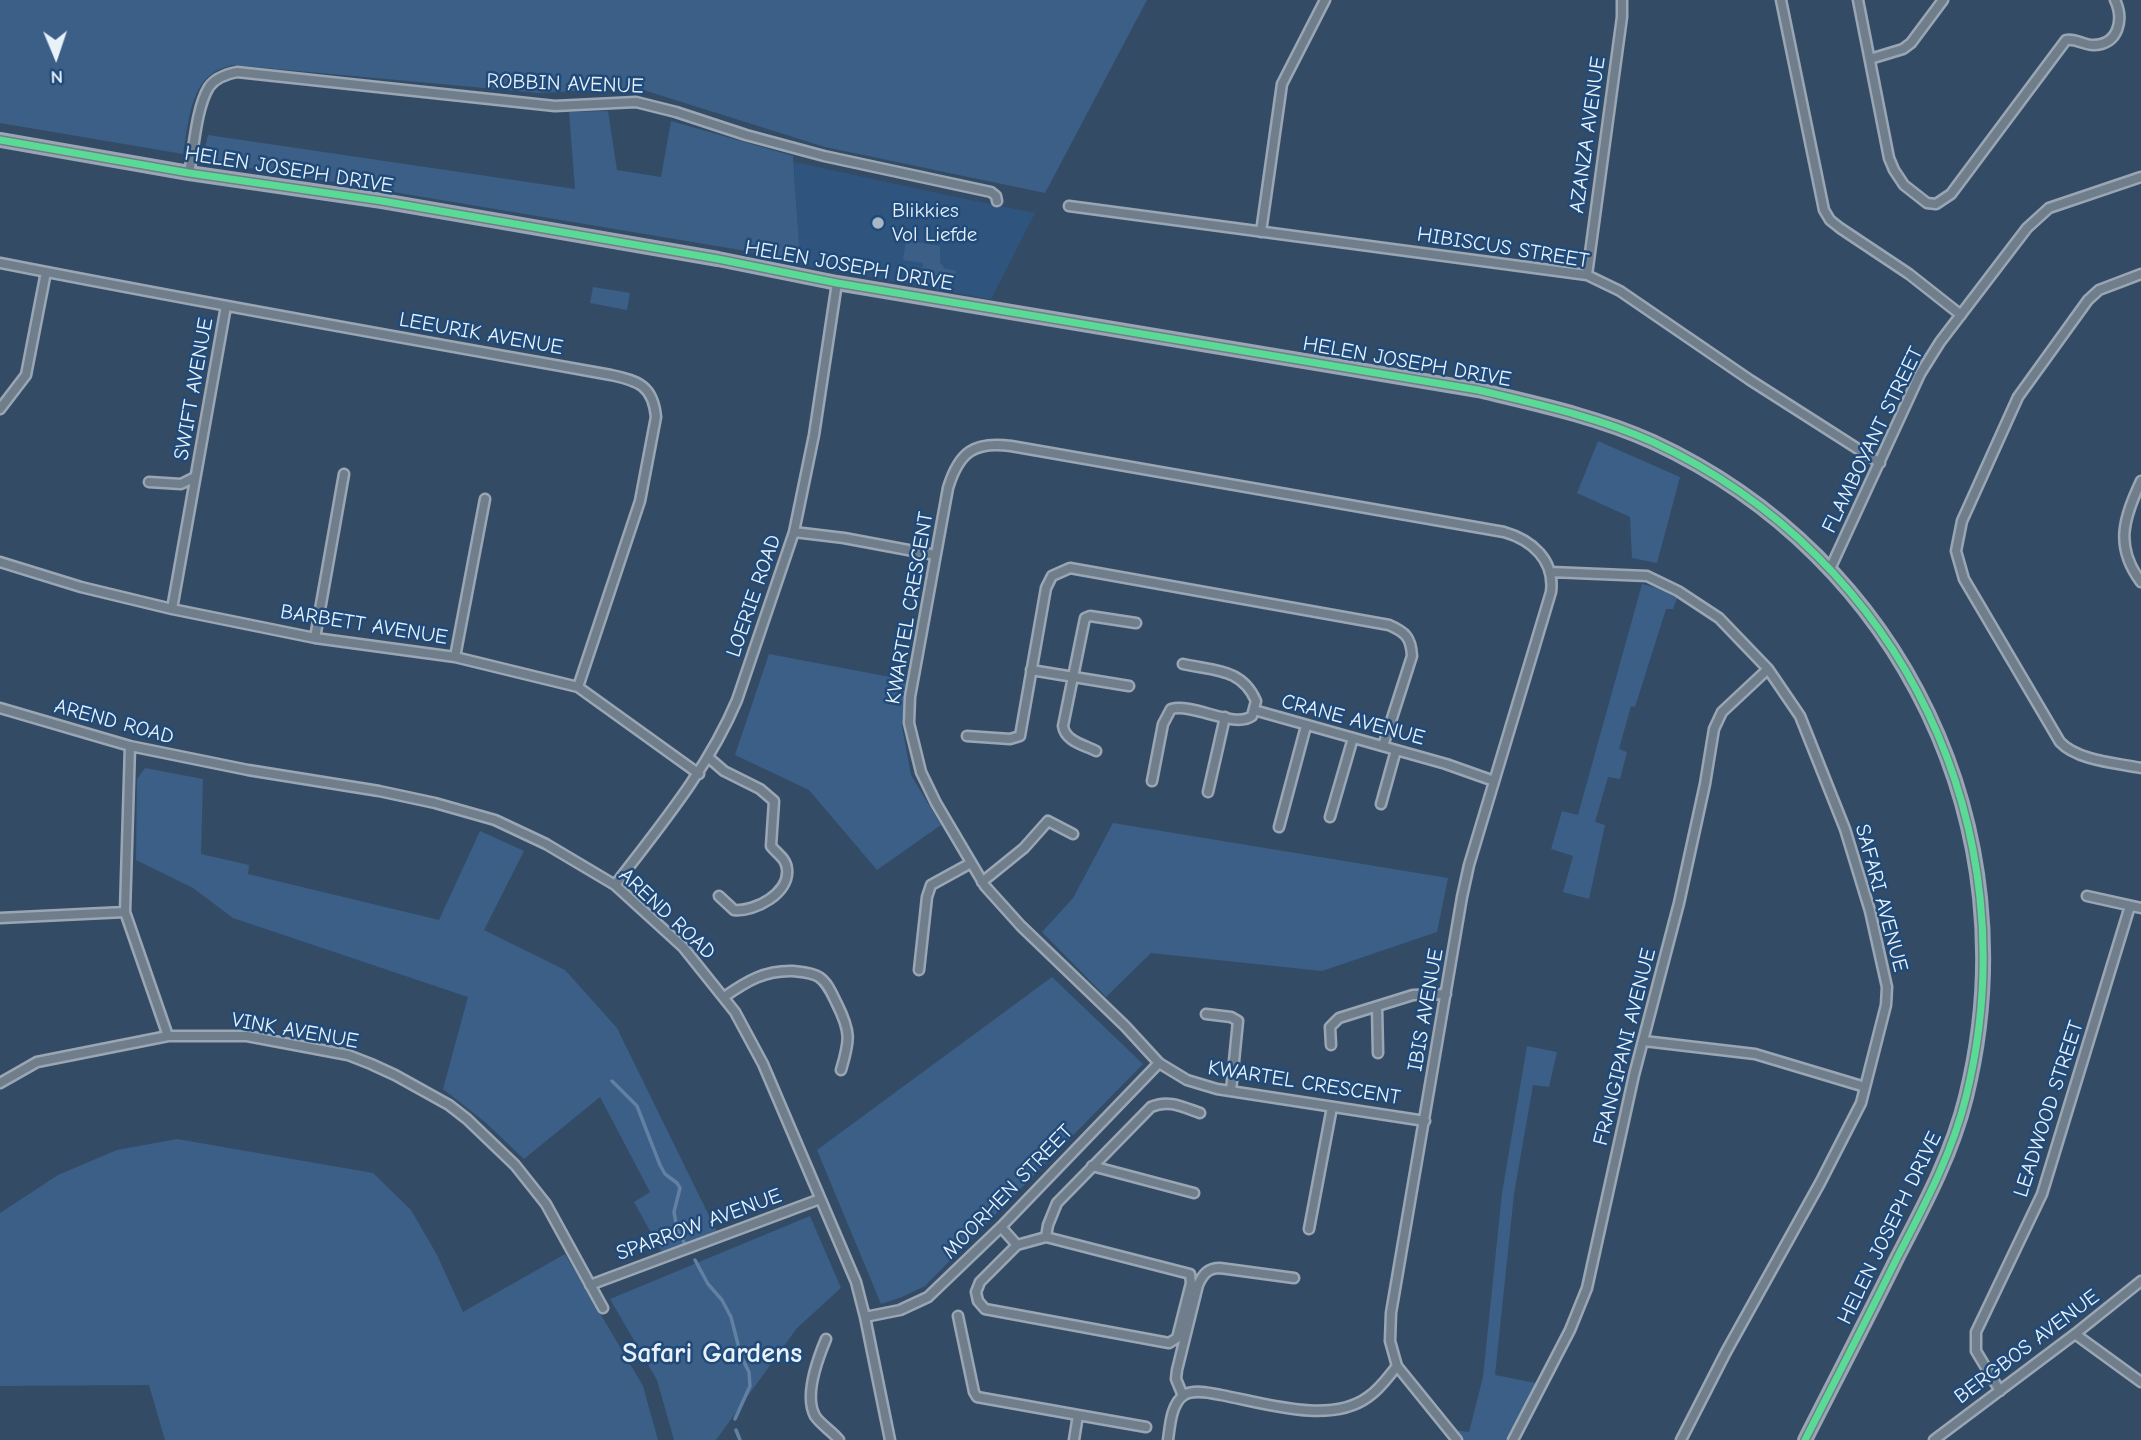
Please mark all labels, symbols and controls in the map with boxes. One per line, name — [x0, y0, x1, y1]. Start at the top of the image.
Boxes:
north arrow — [21, 21, 91, 91]
street label: AZANZA AVENUE — [1565, 55, 1611, 215]
text: N — [50, 66, 63, 88]
street label: ROBBIN AVENUE — [486, 69, 644, 99]
street label: HELEN JOSEPH DRIVE — [183, 141, 395, 199]
place label: Blikkies Vol Liefde — [892, 198, 977, 248]
marker: Blikkies Vol Liefde — [870, 215, 886, 231]
street label: HIBISCUS STREET — [1415, 222, 1591, 274]
street label: HELEN JOSEPH DRIVE — [743, 235, 955, 297]
street label: LEEURIK AVENUE — [397, 307, 565, 361]
street label: SWIFT AVENUE — [169, 316, 219, 462]
street label: HELEN JOSEPH DRIVE — [1301, 331, 1513, 393]
street label: FLAMBOYANT STREET — [1817, 343, 1929, 537]
street label: KWARTEL CRESCENT — [881, 510, 939, 706]
street label: LOERIE ROAD — [721, 531, 787, 661]
street label: BARBETT AVENUE — [279, 599, 449, 651]
street label: CRANE AVENUE — [1279, 689, 1427, 751]
street label: AREND ROAD — [51, 694, 177, 750]
street label: SAFARI AVENUE — [1849, 821, 1913, 975]
street label: AREND ROAD — [613, 863, 721, 965]
street label: FRANGIPANI AVENUE — [1588, 946, 1662, 1148]
street label: IBIS AVENUE — [1403, 947, 1449, 1073]
street label: VINK AVENUE — [230, 1007, 360, 1055]
street label: LEADWOOD STREET — [2009, 1018, 2089, 1200]
street label: KWARTEL CRESCENT — [1206, 1055, 1402, 1111]
street label: MOORHEN STREET — [937, 1120, 1079, 1264]
street label: HELEN JOSEPH DRIVE — [1832, 1128, 1948, 1328]
street label: SPARROW AVENUE — [613, 1183, 785, 1267]
street label: BERGBOS AVENUE — [1950, 1284, 2104, 1410]
district label: Safari Gardens — [622, 1337, 802, 1371]

